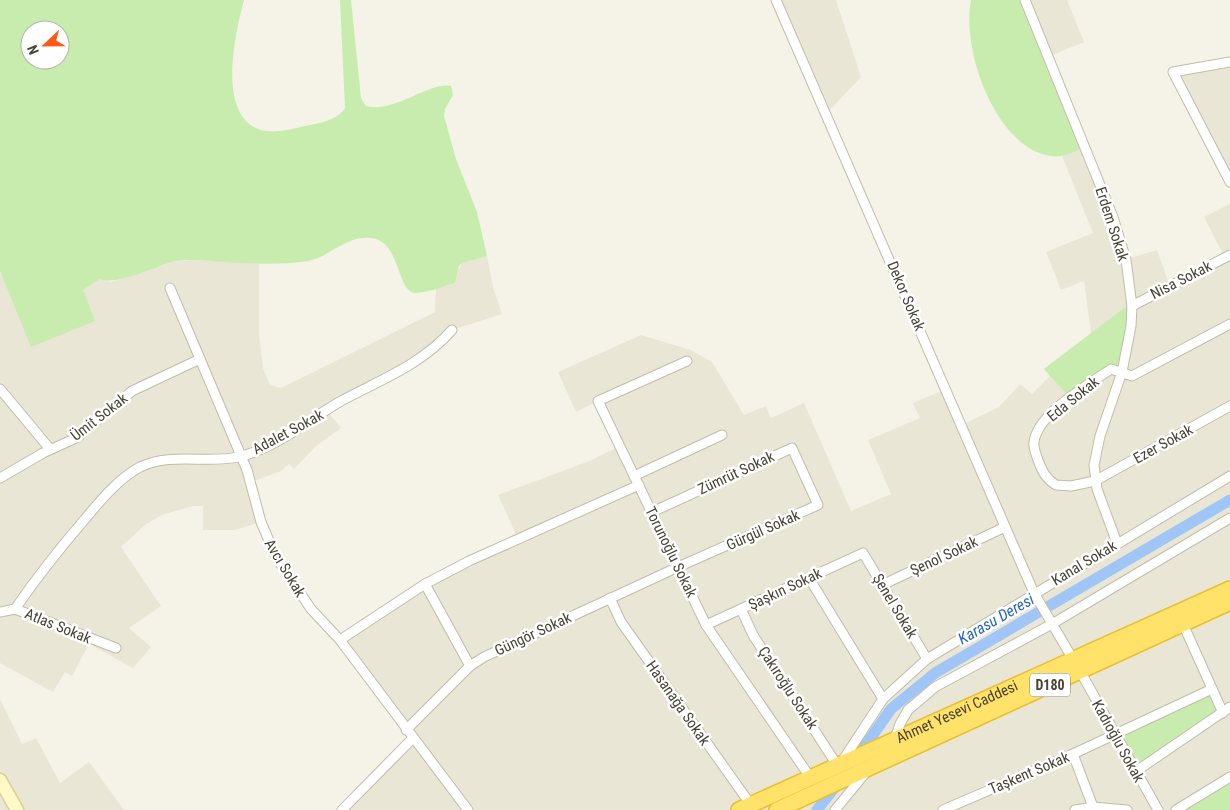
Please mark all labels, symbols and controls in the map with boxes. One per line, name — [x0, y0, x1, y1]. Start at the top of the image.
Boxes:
north arrow — [20, 20, 70, 70]
text: N — [24, 43, 42, 57]
street label: Erdem Sokak — [1092, 185, 1133, 264]
street label: Nisa Sokak — [1147, 257, 1215, 303]
street label: Dekor Sokak — [883, 258, 929, 334]
street label: Eda Sokak — [1043, 373, 1103, 425]
street label: Ümit Sokak — [67, 389, 131, 445]
street label: Adalet Sokak — [249, 406, 327, 458]
street label: Ezer Sokak — [1130, 420, 1196, 468]
street label: Zümrüt Sokak — [695, 447, 777, 498]
street label: Torunoğlu Sokak — [641, 504, 701, 601]
street label: Gürgül Sokak — [724, 506, 803, 554]
street label: Şenol Sokak — [907, 532, 981, 579]
street label: Avcı Sokak — [261, 536, 309, 600]
street label: Kanal Sokak — [1048, 536, 1120, 589]
street label: Şaşkın Sokak — [745, 564, 825, 614]
street label: Şenel Sokak — [869, 570, 921, 642]
water label: Karasu Deresi — [955, 589, 1038, 648]
street label: Atlas Sokak — [22, 605, 94, 648]
street label: Güngör Sokak — [492, 608, 574, 660]
street label: Çakıroğlu Sokak — [754, 643, 822, 733]
street label: Hasanağa Sokak — [642, 657, 714, 749]
road number: D180 — [1030, 674, 1070, 696]
street label: Ahmet Yesevi Caddesi — [893, 677, 1021, 747]
street label: Kadıoğlu Sokak — [1088, 697, 1148, 786]
street label: Taşkent Sokak — [986, 748, 1072, 798]

